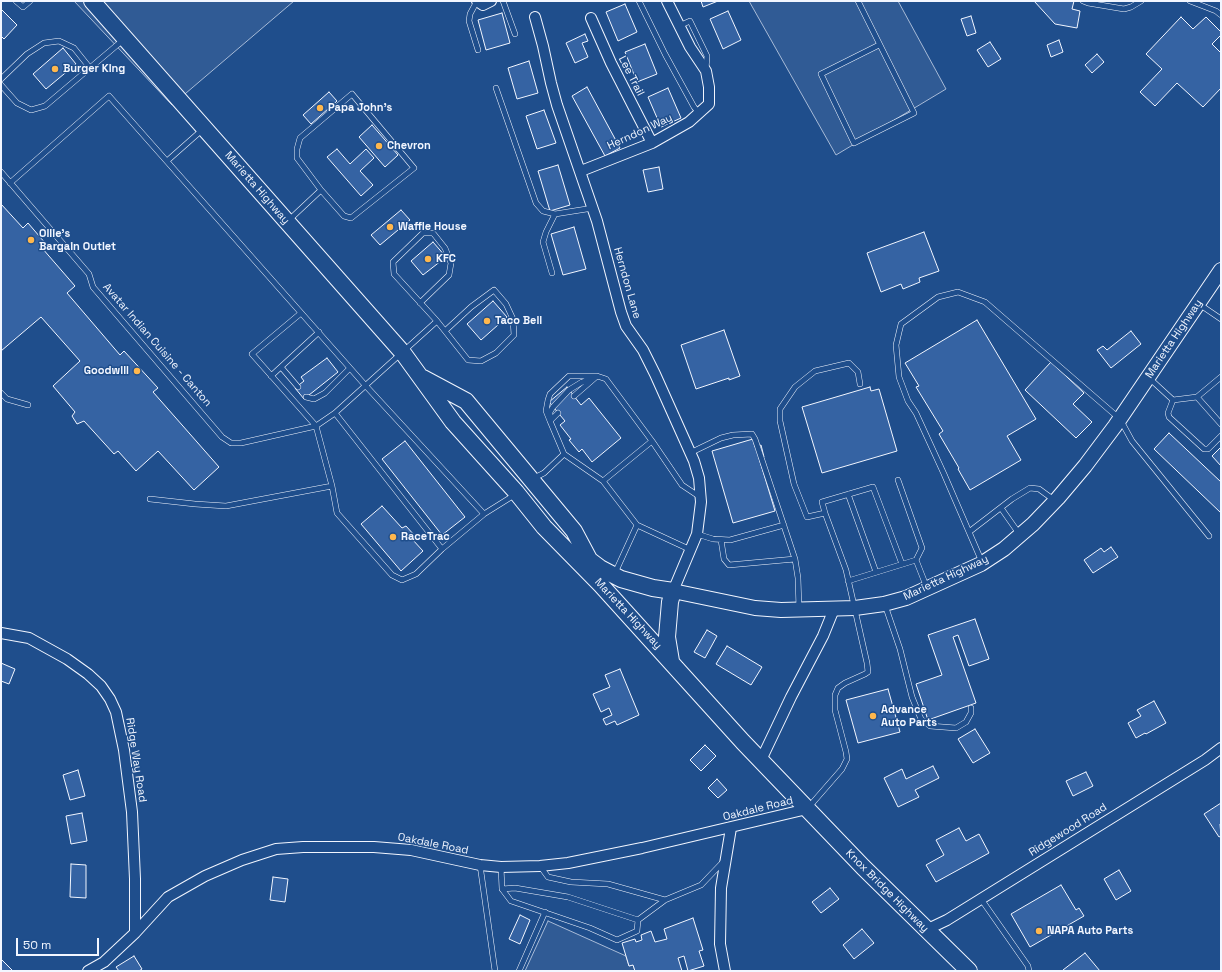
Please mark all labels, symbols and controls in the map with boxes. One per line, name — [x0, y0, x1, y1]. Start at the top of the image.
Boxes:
street label: Lee Trail — [615, 54, 647, 98]
place label: Burger King — [63, 62, 125, 76]
marker: Burger King — [50, 64, 60, 74]
place label: Papa John's — [328, 101, 392, 115]
marker: Papa John's — [315, 103, 325, 113]
street label: Herndon Way — [605, 111, 675, 153]
place label: Chevron — [387, 139, 431, 153]
marker: Chevron — [374, 141, 384, 151]
street label: Marietta Highway — [222, 149, 292, 227]
place label: Waffle House — [398, 220, 467, 234]
marker: Waffle House — [385, 222, 395, 232]
place label: Ollie's Bargain Outlet — [39, 227, 116, 253]
marker: Ollie's Bargain Outlet — [26, 235, 36, 245]
street label: Herndon Lane — [611, 246, 643, 320]
place label: KFC — [436, 252, 456, 266]
marker: KFC — [423, 254, 433, 264]
street label: Avatar Indian Cuisine - Canton — [100, 281, 214, 409]
street label: Marietta Highway — [1143, 297, 1205, 381]
place label: Taco Bell — [495, 314, 542, 328]
marker: Taco Bell — [482, 316, 492, 326]
place label: Goodwill — [84, 364, 129, 378]
marker: Goodwill — [132, 366, 142, 376]
place label: RaceTrac — [401, 530, 450, 544]
marker: RaceTrac — [388, 532, 398, 542]
street label: Marietta Highway — [901, 553, 991, 603]
street label: Marietta Highway — [592, 576, 664, 652]
place label: Advance Auto Parts — [881, 703, 937, 729]
marker: Advance Auto Parts — [868, 711, 878, 721]
street label: Ridge Way Road — [123, 717, 149, 803]
street label: Oakdale Road — [722, 794, 794, 824]
street label: Ridgewood Road — [1027, 801, 1109, 859]
street label: Oakdale Road — [397, 831, 469, 857]
street label: Knox Bridge Highway — [843, 847, 931, 935]
place label: NAPA Auto Parts — [1047, 924, 1133, 938]
marker: NAPA Auto Parts — [1034, 926, 1044, 936]
scale bar — [18, 930, 101, 956]
text: 50 m — [23, 937, 51, 953]

